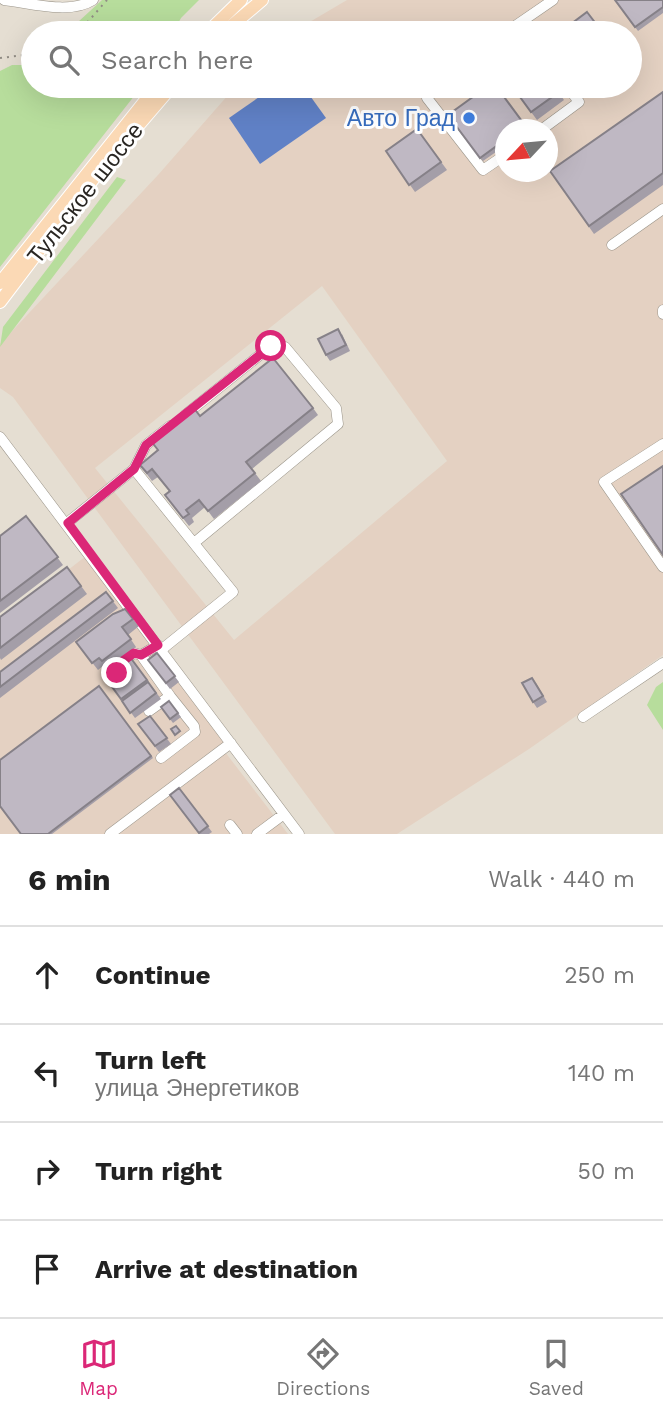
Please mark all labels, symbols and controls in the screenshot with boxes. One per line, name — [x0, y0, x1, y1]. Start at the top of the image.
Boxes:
search box — [21, 21, 642, 98]
icon: search — [45, 41, 83, 79]
text: Search here — [101, 45, 253, 75]
place label: Авто Град — [347, 105, 456, 132]
marker: Авто Град — [461, 110, 477, 126]
street label: Тульское шоссе — [22, 117, 149, 269]
north arrow — [495, 119, 558, 182]
route start — [255, 330, 286, 361]
route end — [101, 657, 132, 688]
text: 6 min — [28, 862, 111, 897]
text: Walk · 440 m — [488, 866, 635, 893]
icon: ahead — [28, 956, 66, 994]
text: Continue — [95, 960, 211, 990]
text: 250 m — [564, 962, 635, 989]
text: Turn left — [95, 1045, 206, 1075]
icon: left — [28, 1054, 66, 1092]
text: 140 m — [568, 1060, 635, 1087]
text: улица Энергетиков — [95, 1075, 300, 1102]
icon: right — [28, 1152, 66, 1190]
text: Turn right — [95, 1156, 222, 1186]
text: 50 m — [578, 1158, 635, 1185]
icon: arrive — [28, 1250, 66, 1288]
text: Arrive at destination — [95, 1254, 358, 1284]
tab: Map — [79, 1335, 118, 1400]
tab: Directions — [276, 1335, 370, 1400]
tab: Saved — [529, 1335, 584, 1400]

